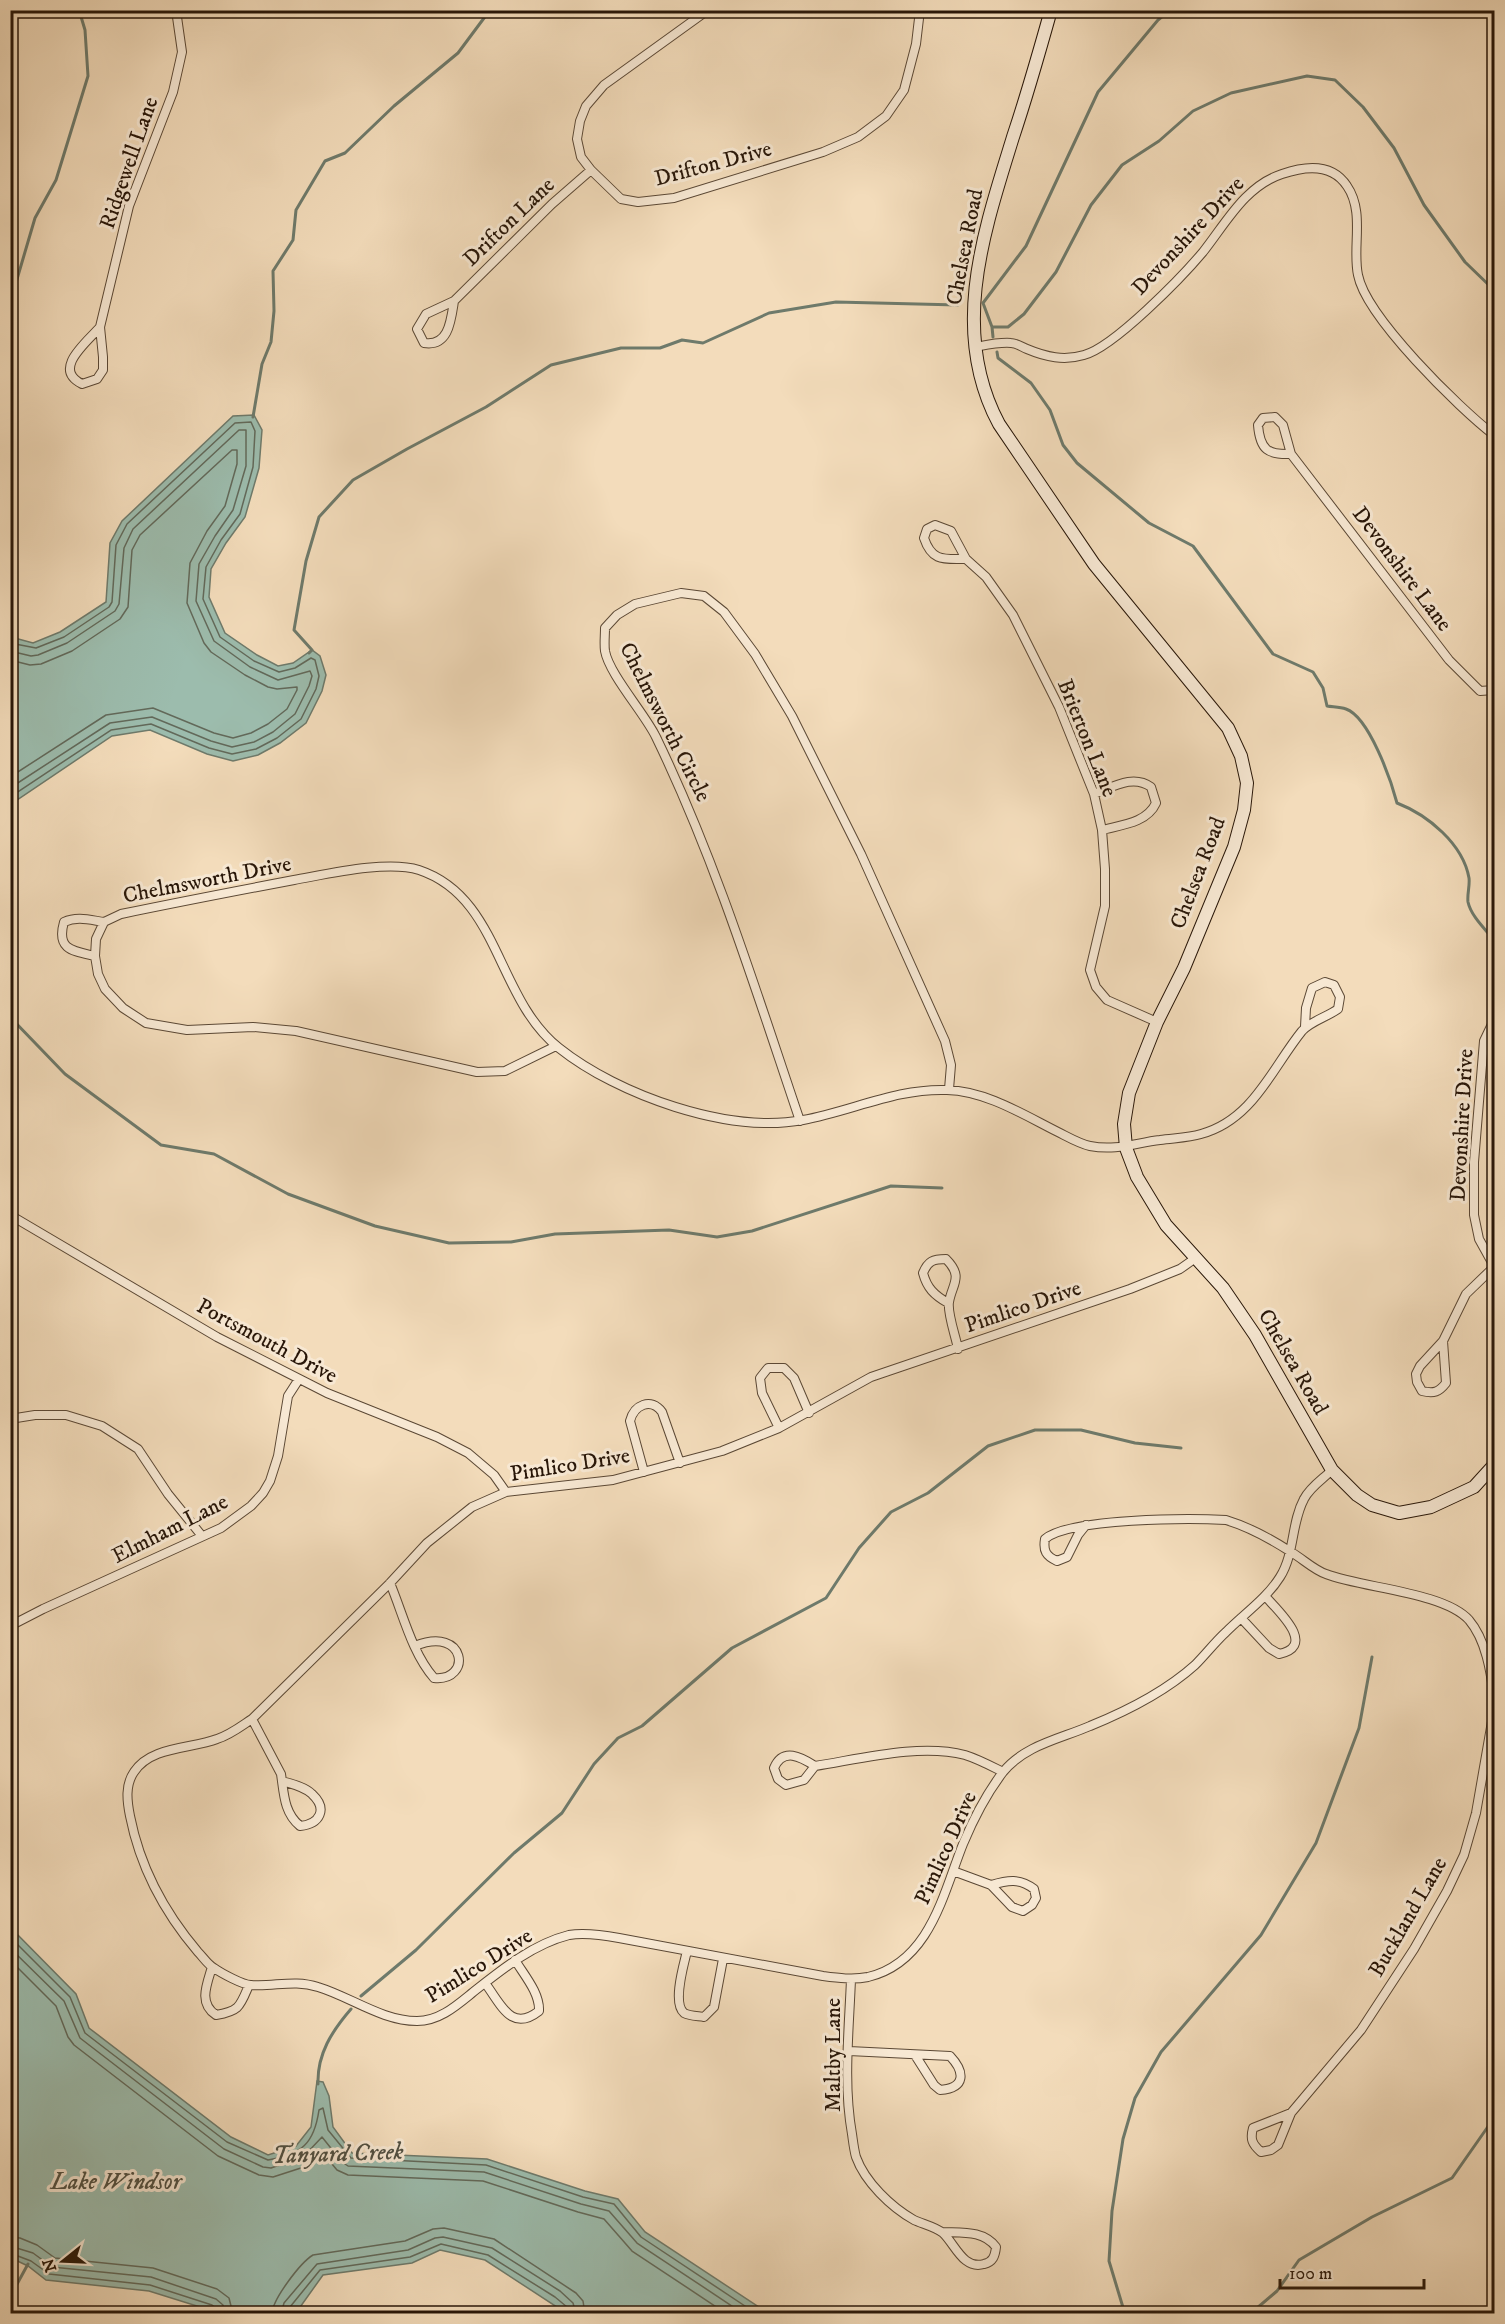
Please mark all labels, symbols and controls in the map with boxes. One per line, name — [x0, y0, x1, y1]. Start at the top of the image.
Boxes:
street label: Ridgewell Lane — [94, 93, 164, 233]
street label: Drifton Drive — [651, 135, 775, 193]
street label: Devonshire Drive — [1126, 171, 1250, 301]
street label: Drifton Lane — [458, 172, 560, 272]
street label: Chelsea Road — [941, 187, 990, 307]
street label: Devonshire Lane — [1346, 501, 1458, 637]
street label: Chelmsworth Circle — [613, 638, 717, 806]
street label: Brierton Lane — [1051, 675, 1123, 801]
street label: Chelsea Road — [1164, 813, 1232, 933]
street label: Chelmsworth Drive — [121, 850, 293, 910]
street label: Devonshire Drive — [1445, 1048, 1479, 1202]
street label: Pimlico Drive — [961, 1275, 1085, 1339]
street label: Portsmouth Drive — [192, 1293, 342, 1389]
street label: Chelsea Road — [1252, 1304, 1334, 1420]
street label: Pimlico Drive — [508, 1442, 632, 1488]
street label: Elmham Lane — [107, 1488, 233, 1570]
street label: Pimlico Drive — [909, 1787, 983, 1909]
street label: Buckland Lane — [1363, 1852, 1453, 1982]
street label: Pimlico Drive — [420, 1922, 538, 2010]
street label: Maltby Lane — [820, 1998, 847, 2112]
water label: Tanyard Creek — [272, 2137, 404, 2171]
water label: Lake Windsor — [49, 2167, 184, 2197]
north arrow — [33, 2231, 93, 2291]
scale bar — [1280, 2252, 1424, 2290]
text: N — [38, 2256, 61, 2275]
text: 100 m — [1289, 2263, 1332, 2285]

